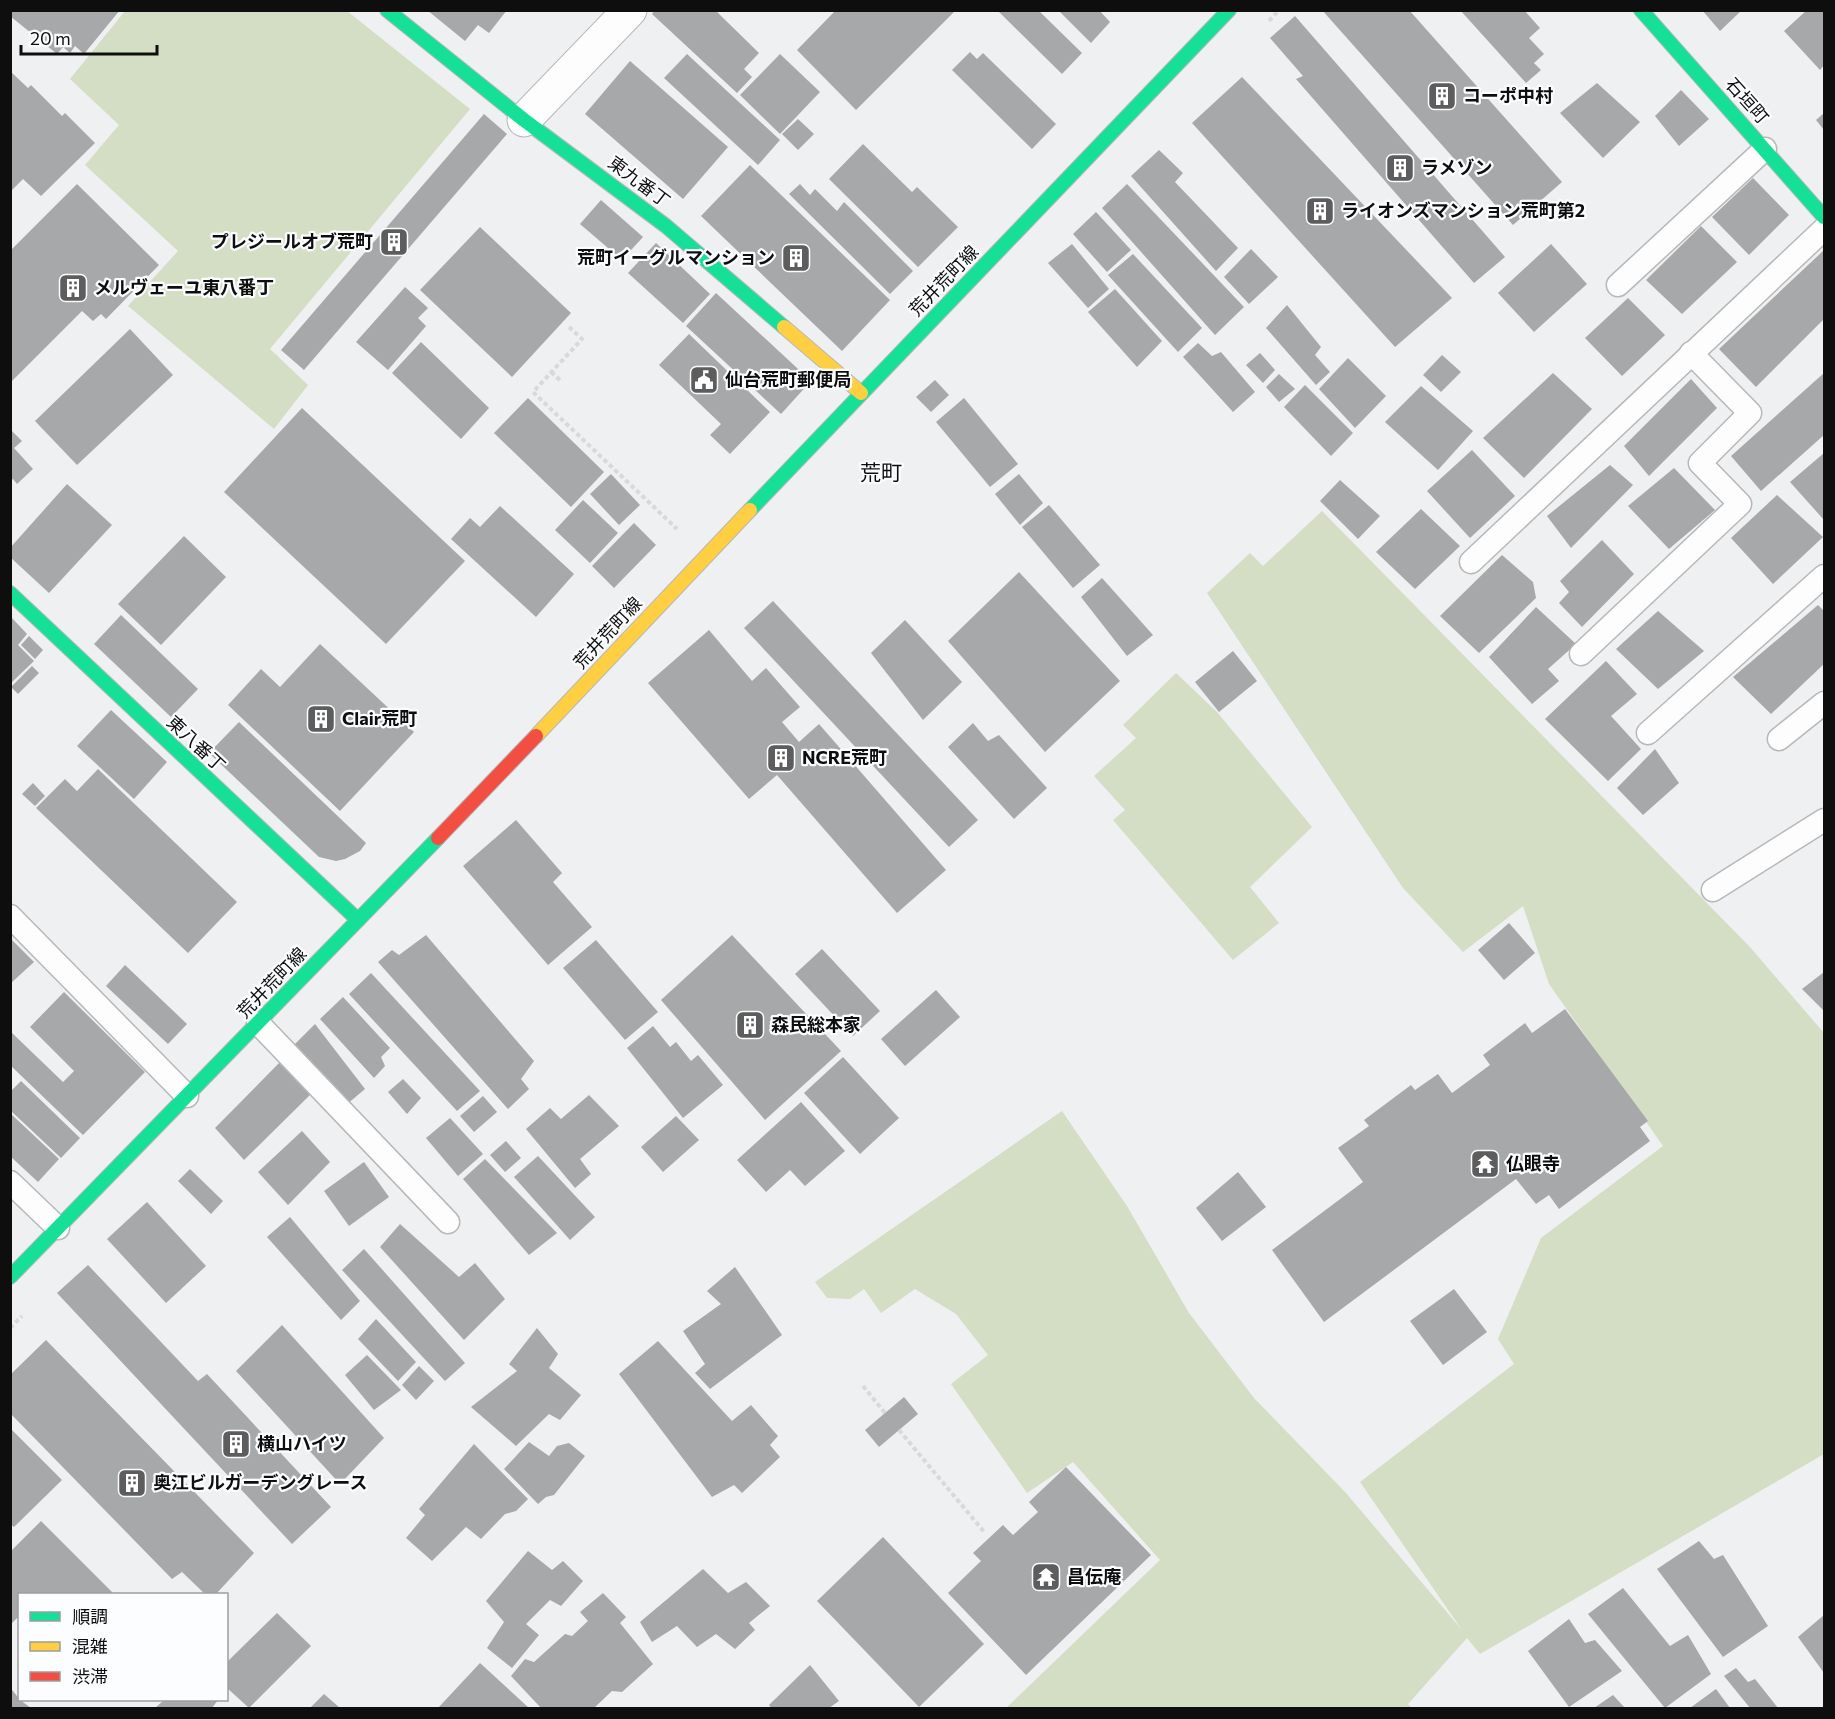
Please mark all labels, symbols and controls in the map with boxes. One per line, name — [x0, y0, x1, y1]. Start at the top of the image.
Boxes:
scale bar — [21, 18, 158, 56]
text: 20 m — [30, 27, 71, 49]
street label: 石垣町 — [1722, 73, 1774, 128]
building icon: コーポ中村 — [1426, 80, 1458, 112]
place label: コーポ中村 — [1463, 84, 1553, 106]
street label: 東九番丁 — [604, 151, 675, 212]
building icon: ラメゾン — [1384, 152, 1416, 184]
place label: ラメゾン — [1421, 156, 1492, 178]
building icon: ライオンズマンション荒町第2 — [1304, 195, 1336, 227]
place label: ライオンズマンション荒町第2 — [1341, 199, 1585, 221]
building icon: プレジールオブ荒町 — [378, 226, 410, 258]
place label: プレジールオブ荒町 — [211, 230, 373, 252]
street label: 荒井荒町線 — [904, 240, 982, 320]
building icon: 荒町イーグルマンション — [780, 242, 812, 274]
place label: 荒町イーグルマンション — [577, 246, 775, 268]
building icon: メルヴェーユ東八番丁 — [57, 272, 89, 304]
place label: メルヴェーユ東八番丁 — [94, 276, 274, 298]
public building icon: 仙台荒町郵便局 — [688, 364, 720, 396]
place label: 仙台荒町郵便局 — [725, 368, 851, 390]
district label: 荒町 — [860, 459, 902, 484]
street label: 荒井荒町線 — [569, 592, 646, 673]
building icon: Clair荒町 — [305, 703, 337, 735]
place label: Clair荒町 — [342, 707, 417, 729]
street label: 東八番丁 — [163, 711, 231, 776]
building icon: NCRE荒町 — [765, 742, 797, 774]
place label: NCRE荒町 — [802, 746, 887, 768]
street label: 荒井荒町線 — [232, 942, 310, 1022]
building icon: 森民総本家 — [734, 1009, 766, 1041]
place label: 森民総本家 — [771, 1013, 861, 1035]
temple icon: 仏眼寺 — [1469, 1148, 1501, 1180]
place label: 仏眼寺 — [1506, 1152, 1560, 1174]
building icon: 横山ハイツ — [220, 1428, 252, 1460]
place label: 横山ハイツ — [257, 1432, 347, 1454]
building icon: 奥江ビルガーデングレース — [116, 1467, 148, 1499]
place label: 奥江ビルガーデングレース — [153, 1471, 368, 1493]
temple icon: 昌伝庵 — [1030, 1561, 1062, 1593]
place label: 昌伝庵 — [1067, 1565, 1121, 1587]
legend — [18, 1593, 228, 1701]
text: 順調 — [72, 1605, 108, 1627]
text: 混雑 — [72, 1635, 108, 1657]
text: 渋滞 — [72, 1665, 108, 1687]

